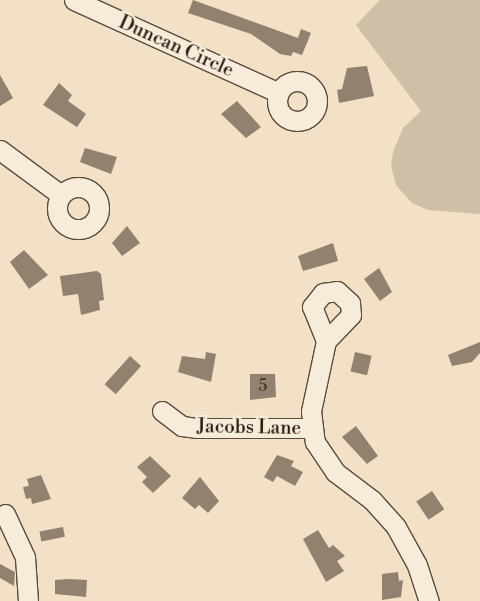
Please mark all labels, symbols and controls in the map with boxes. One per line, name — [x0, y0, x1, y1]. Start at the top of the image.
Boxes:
street label: Duncan Circle — [115, 12, 237, 82]
house number: 5 — [259, 376, 267, 396]
street label: Jacobs Lane — [197, 416, 301, 440]

